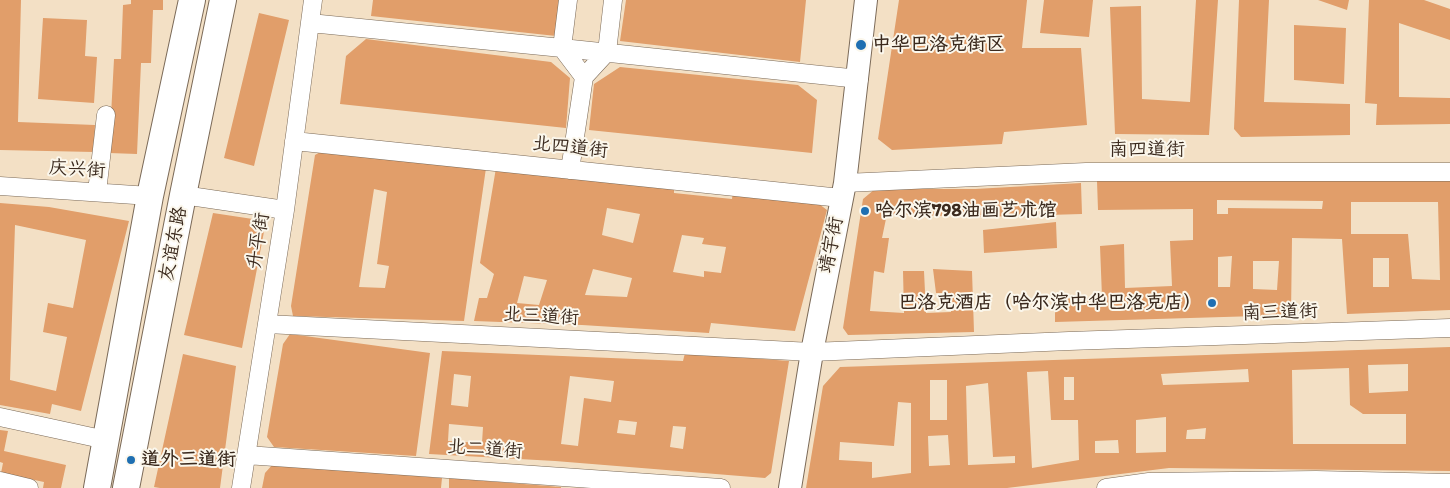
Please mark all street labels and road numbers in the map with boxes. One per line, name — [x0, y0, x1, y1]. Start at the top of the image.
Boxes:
street label: 北四道街 — [531, 133, 609, 163]
street label: 南四道街 — [1109, 139, 1185, 161]
street label: 庆兴街 — [48, 157, 106, 183]
street label: 友谊东路 — [156, 205, 192, 283]
street label: 升平街 — [243, 211, 275, 271]
street label: 靖宇街 — [815, 215, 849, 275]
street label: 南三道街 — [1242, 300, 1318, 326]
street label: 北三道街 — [502, 304, 580, 330]
street label: 北二道街 — [446, 436, 524, 464]

